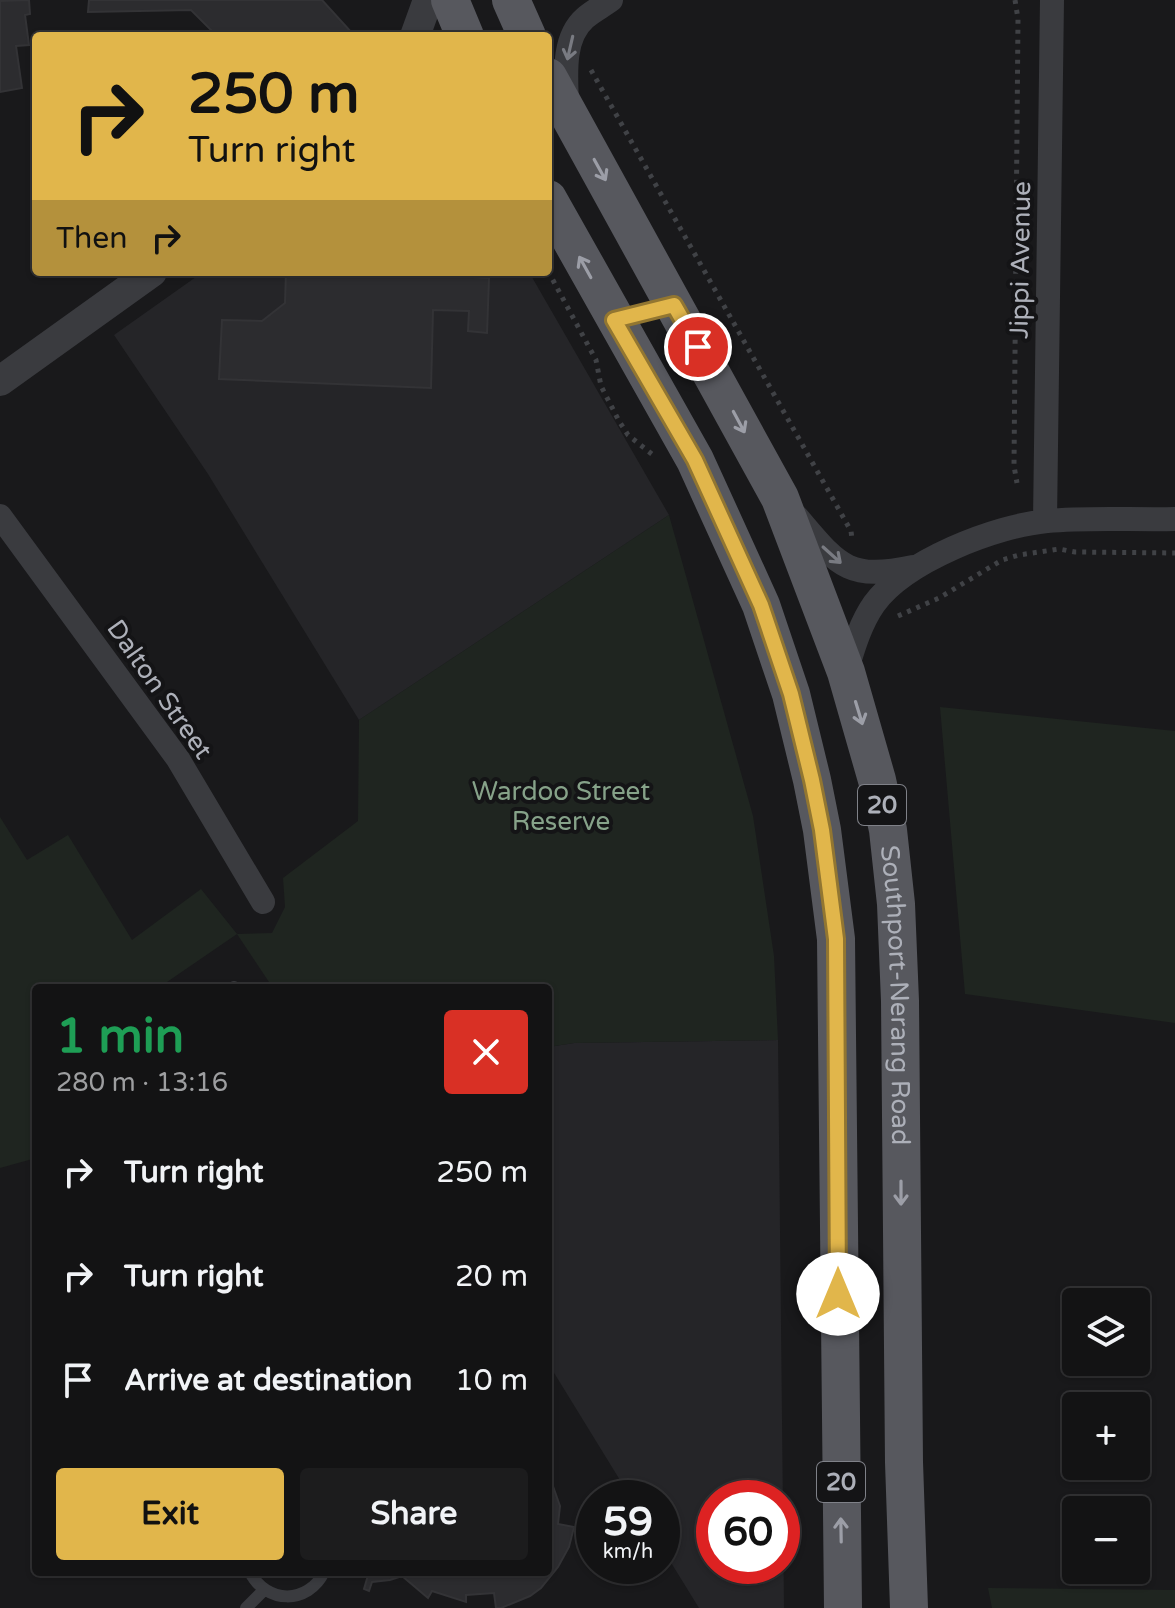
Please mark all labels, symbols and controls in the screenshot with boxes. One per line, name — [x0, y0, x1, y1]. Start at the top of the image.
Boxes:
one-way arrow — [562, 35, 577, 60]
text: 250 m — [188, 61, 359, 128]
icon: right — [56, 64, 160, 168]
text: Turn right — [188, 129, 355, 172]
one-way arrow — [592, 157, 608, 181]
street label: Jippi Avenue — [1004, 181, 1037, 339]
icon: right — [144, 216, 188, 260]
text: Then — [56, 220, 128, 257]
one-way arrow — [577, 256, 593, 279]
pin — [664, 313, 732, 381]
icon: arrive — [676, 325, 720, 369]
one-way arrow — [732, 409, 747, 433]
one-way arrow — [822, 546, 842, 564]
street label: Dalton Street — [100, 614, 219, 765]
one-way arrow — [853, 700, 867, 725]
park label: Wardoo Street Reserve — [472, 776, 650, 837]
road number: 20 — [858, 785, 906, 825]
street label: Southport-Nerang Road — [874, 844, 916, 1145]
text: 1 min — [56, 1008, 184, 1066]
button: close — [444, 1010, 528, 1094]
text: 280 m · 13:16 — [56, 1067, 228, 1098]
icon: right — [56, 1150, 100, 1194]
text: Turn right — [124, 1154, 264, 1191]
text: 250 m — [436, 1154, 528, 1191]
one-way arrow — [893, 1179, 909, 1206]
position arrow — [796, 1252, 880, 1336]
icon: right — [56, 1254, 100, 1298]
text: Turn right — [124, 1258, 264, 1295]
text: 20 m — [455, 1258, 528, 1295]
map controls — [1062, 1288, 1150, 1584]
button: layers — [1062, 1288, 1150, 1376]
icon: arrive — [56, 1358, 100, 1402]
text: Arrive at destination — [124, 1362, 412, 1399]
text: 10 m — [455, 1362, 528, 1399]
button: + — [1062, 1392, 1150, 1480]
road number: 20 — [817, 1462, 865, 1502]
button: Exit — [56, 1468, 284, 1560]
button: Share — [300, 1468, 528, 1560]
speed limit sign: 60 — [696, 1480, 800, 1584]
button: − — [1062, 1496, 1150, 1584]
text: 59 — [603, 1498, 653, 1546]
one-way arrow — [834, 1517, 849, 1544]
text: km/h — [603, 1540, 653, 1564]

